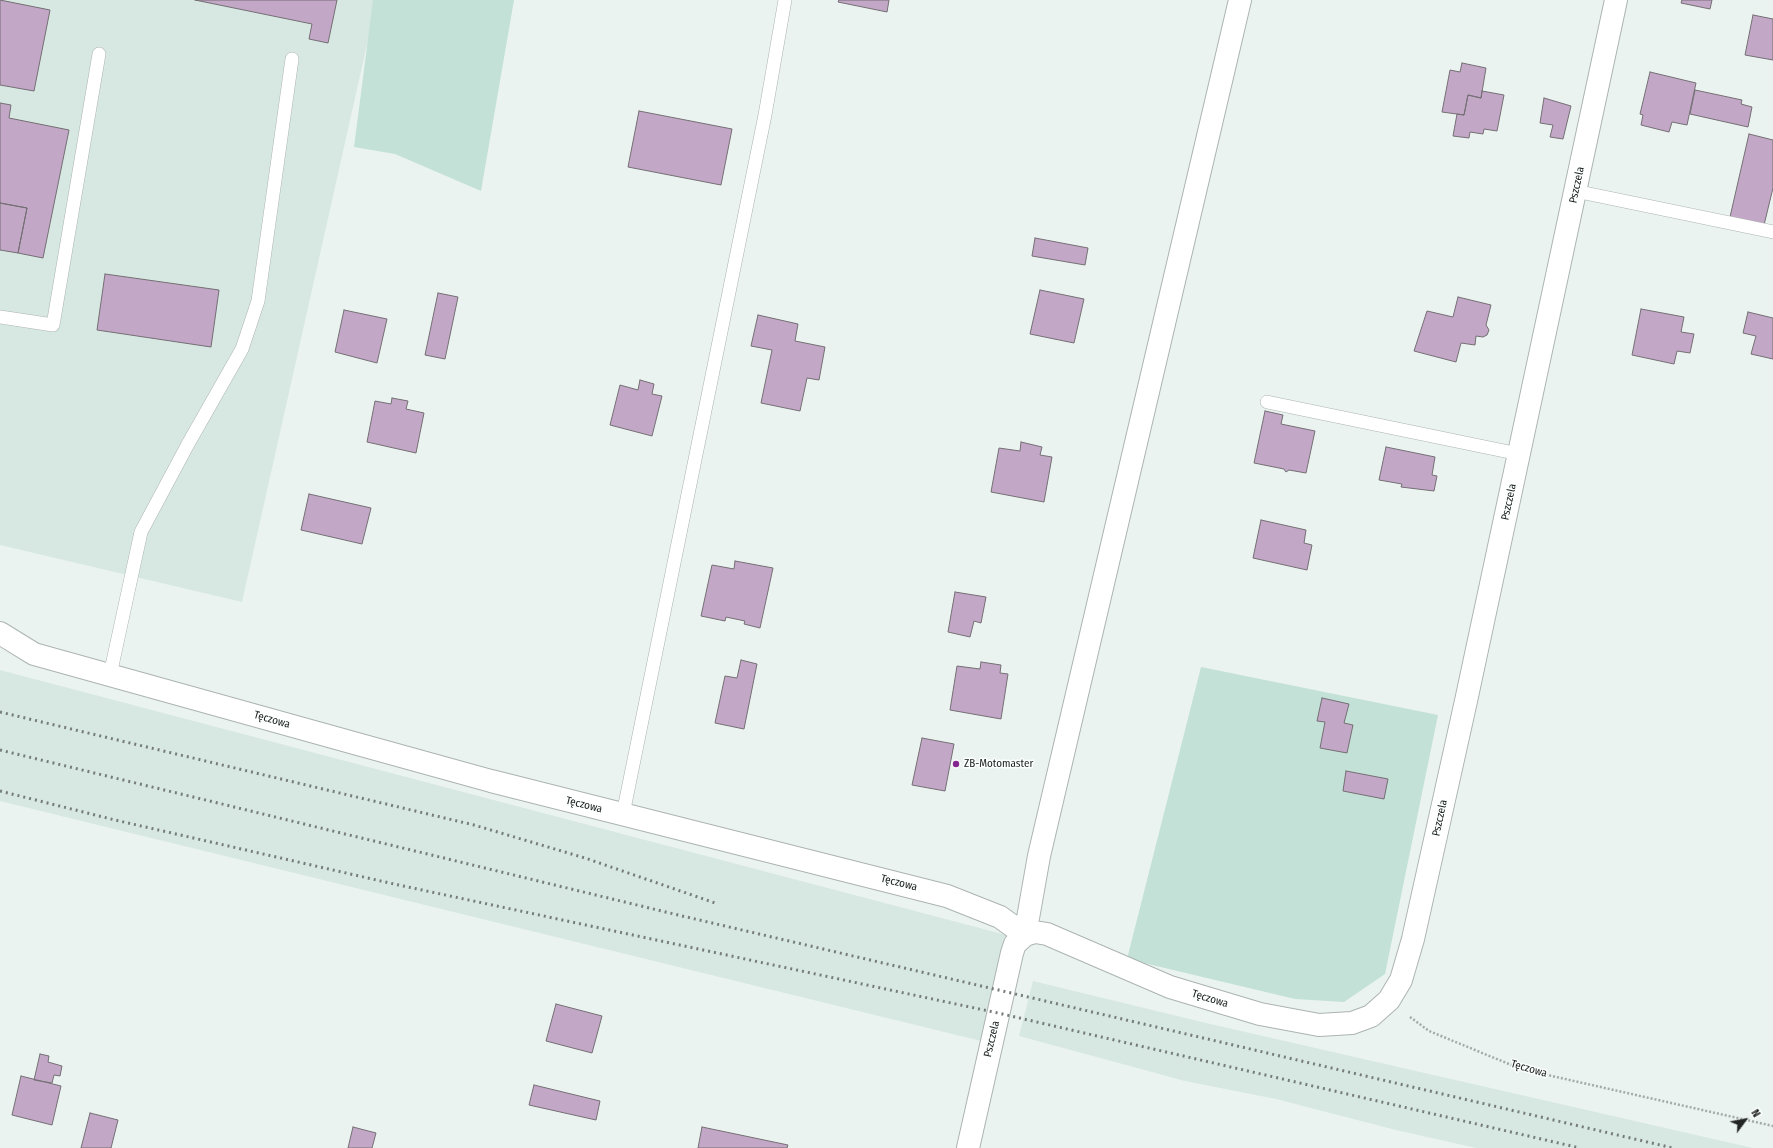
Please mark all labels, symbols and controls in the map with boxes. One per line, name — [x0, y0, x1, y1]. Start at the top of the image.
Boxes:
street label: Pszczela — [1567, 165, 1587, 205]
street label: Pszczela — [1499, 482, 1519, 522]
street label: Tęczowa — [252, 709, 292, 731]
place label: ZB-Motomaster — [964, 757, 1033, 771]
marker: ZB-Motomaster — [951, 759, 961, 769]
street label: Tęczowa — [564, 794, 604, 816]
street label: Pszczela — [1430, 798, 1450, 838]
street label: Tęczowa — [879, 872, 919, 894]
street label: Tęczowa — [1190, 987, 1230, 1011]
street label: Pszczela — [981, 1019, 1003, 1059]
street label: Tęczowa — [1509, 1058, 1549, 1080]
north arrow — [1725, 1100, 1765, 1140]
text: N — [1748, 1107, 1763, 1120]

